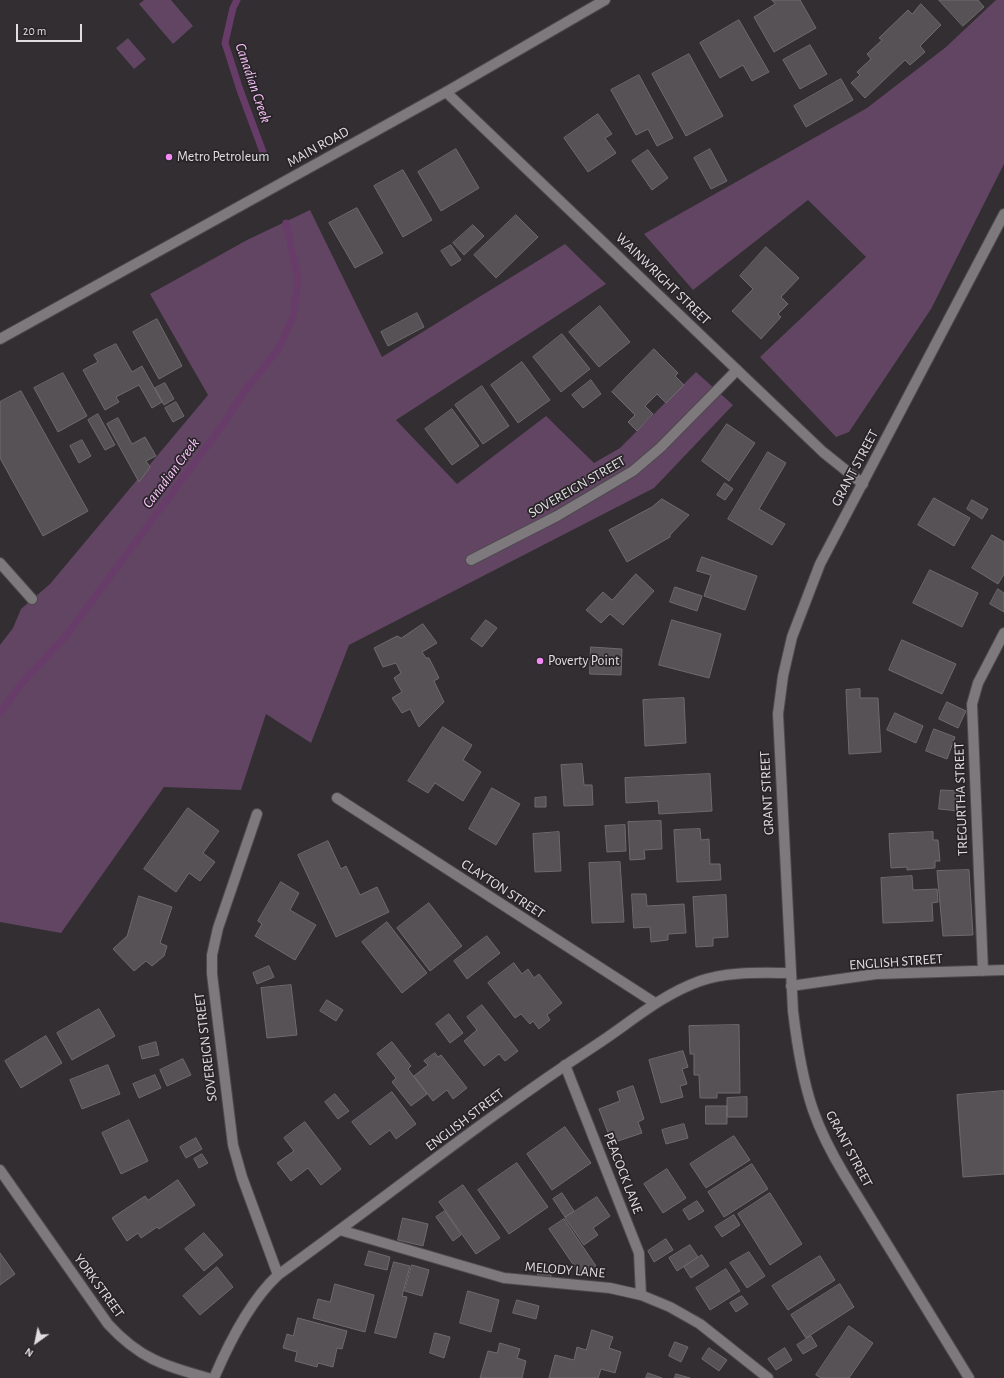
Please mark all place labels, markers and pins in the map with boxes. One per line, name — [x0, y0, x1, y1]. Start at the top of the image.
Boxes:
place label: Metro Petroleum — [177, 149, 269, 165]
marker: Metro Petroleum — [164, 152, 174, 162]
place label: Poverty Point — [548, 653, 619, 669]
marker: Poverty Point — [535, 656, 545, 666]

